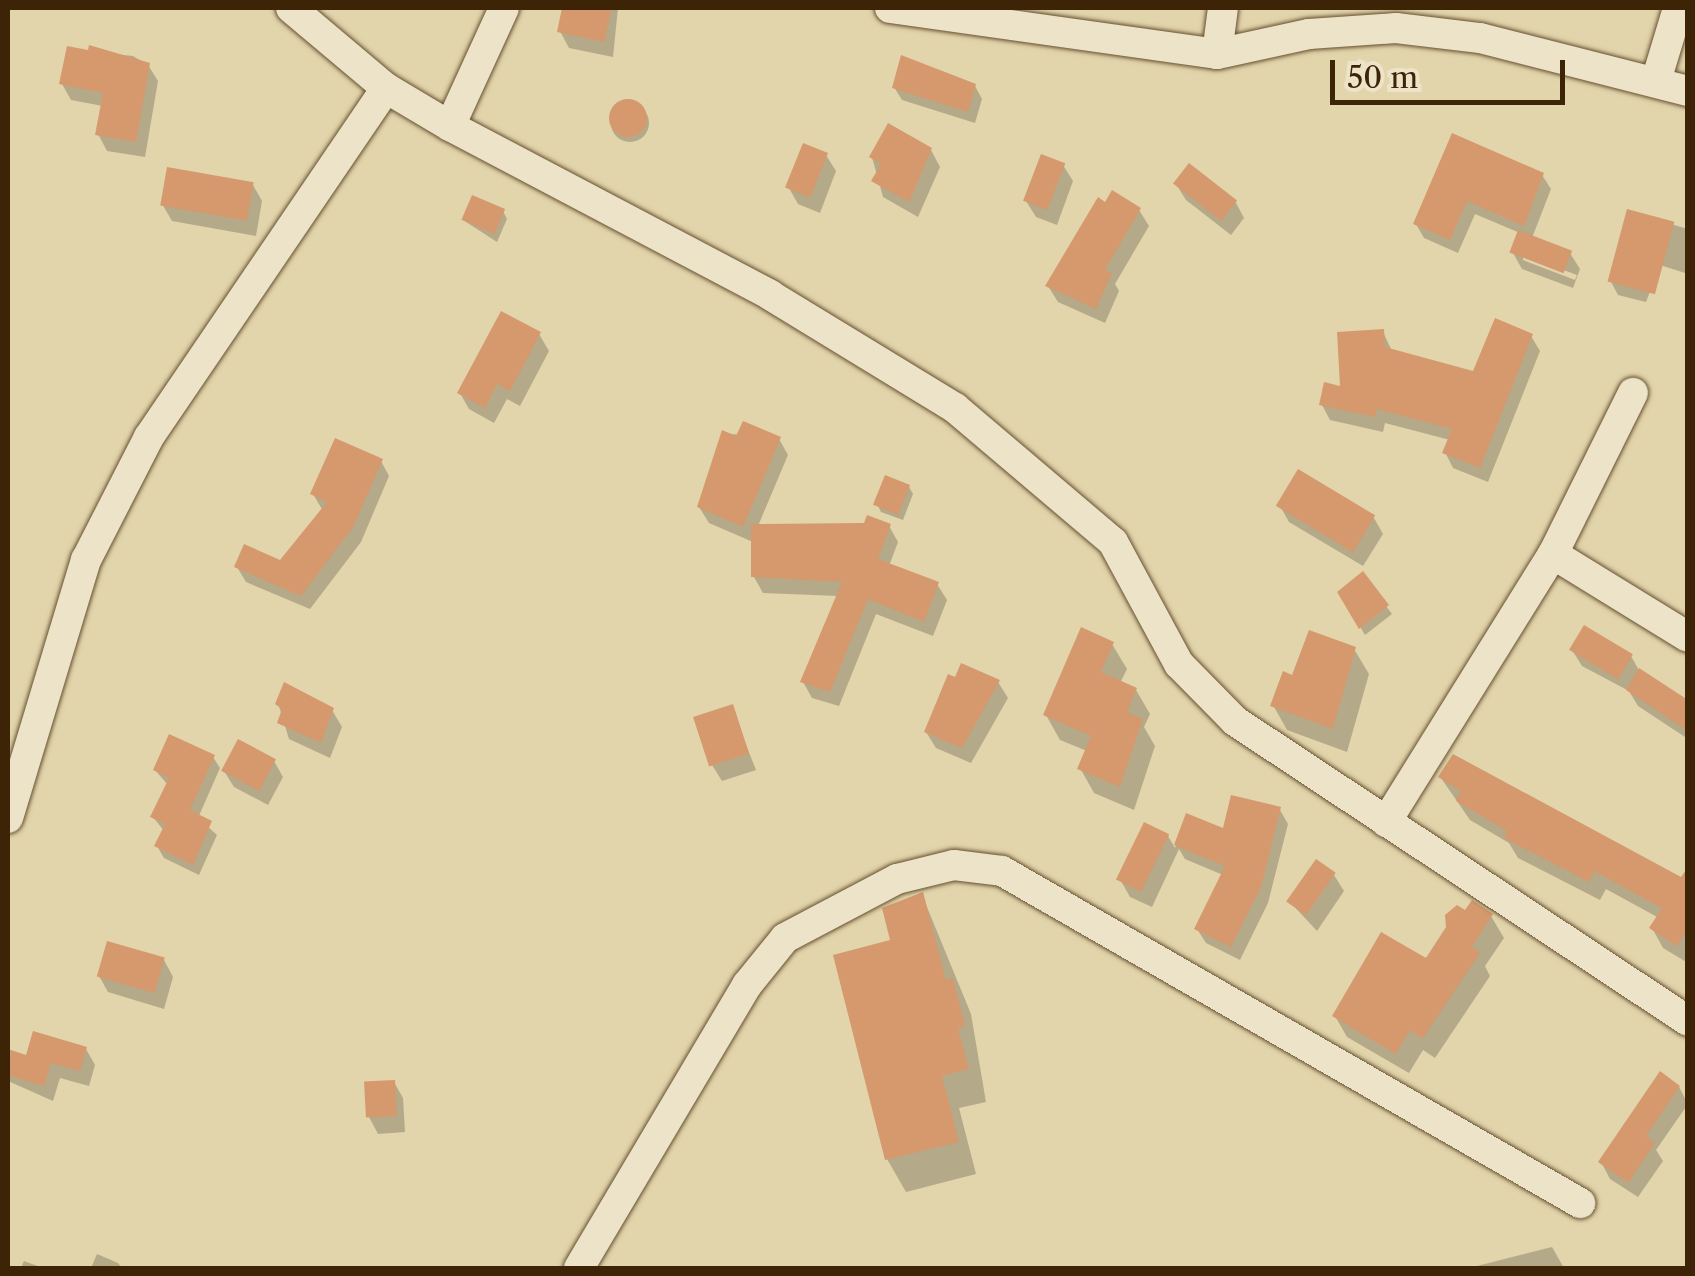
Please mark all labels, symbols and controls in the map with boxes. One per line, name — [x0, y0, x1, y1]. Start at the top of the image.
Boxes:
scale bar — [1335, 40, 1570, 102]
text: 50 m — [1347, 59, 1418, 96]

